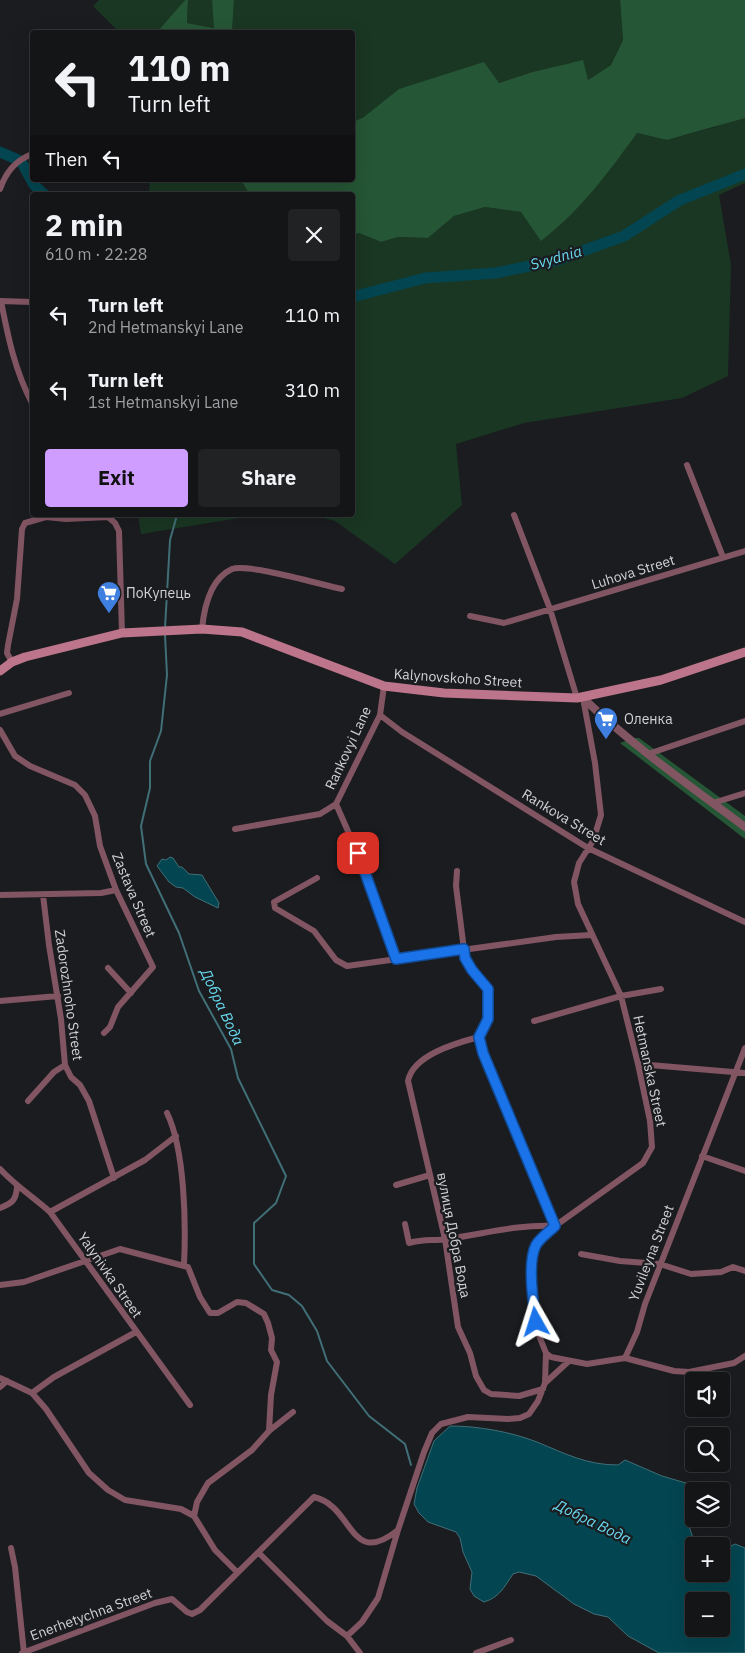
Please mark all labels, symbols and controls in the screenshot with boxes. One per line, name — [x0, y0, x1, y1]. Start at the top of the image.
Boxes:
text: 110 m — [128, 45, 231, 91]
icon: left — [45, 50, 110, 115]
text: Turn left — [128, 89, 211, 118]
icon: left — [98, 145, 126, 173]
text: Then — [45, 147, 88, 171]
text: 2 min — [45, 205, 123, 244]
button: close — [288, 209, 340, 261]
water label: Svydnia — [528, 241, 584, 274]
text: 610 m · 22:28 — [45, 244, 147, 264]
text: Turn left — [88, 293, 164, 317]
icon: left — [45, 301, 73, 329]
text: 110 m — [285, 303, 340, 327]
text: 2nd Hetmanskyi Lane — [88, 317, 243, 337]
text: Turn left — [88, 368, 164, 392]
icon: left — [45, 376, 73, 404]
text: 310 m — [285, 378, 340, 402]
text: 1st Hetmanskyi Lane — [88, 392, 238, 412]
button: Exit — [45, 449, 188, 507]
button: Share — [198, 449, 340, 507]
street label: Luhova Street — [589, 551, 677, 593]
supermarket icon: ПоКупець — [96, 580, 122, 614]
place label: ПоКупець — [126, 584, 191, 602]
street label: Kalynovskoho Street — [393, 665, 523, 691]
street label: Rankovyi Lane — [321, 703, 375, 793]
supermarket icon: Оленка — [593, 706, 619, 740]
place label: Оленка — [624, 710, 673, 728]
street label: Rankova Street — [519, 785, 609, 849]
pin — [337, 832, 379, 874]
icon: arrive — [344, 839, 372, 867]
street label: Zastava Street — [108, 850, 160, 940]
street label: Zadorozhnoho Street — [51, 928, 87, 1062]
water label: Добра Вода — [196, 964, 249, 1048]
street label: Hetmanska Street — [629, 1014, 671, 1128]
street label: вулиця Добра Вода — [433, 1171, 475, 1300]
street label: Yuvileyna Street — [624, 1202, 678, 1304]
street label: Yalynivka Street — [74, 1229, 146, 1321]
position arrow — [509, 1295, 561, 1347]
map controls — [685, 1372, 730, 1637]
button: sound — [685, 1372, 730, 1417]
button: search — [685, 1427, 730, 1472]
button: layers — [685, 1482, 730, 1527]
water label: Добра Вода — [550, 1494, 635, 1548]
button: + — [685, 1537, 730, 1582]
street label: Enerhetychna Street — [28, 1584, 155, 1644]
button: − — [685, 1592, 730, 1637]

